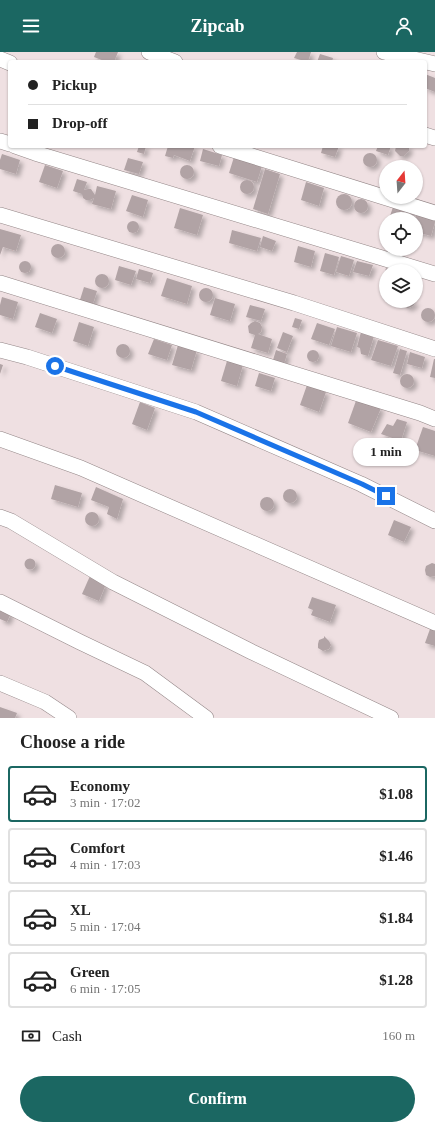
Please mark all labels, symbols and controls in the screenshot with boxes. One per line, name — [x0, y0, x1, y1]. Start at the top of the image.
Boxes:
icon: menu — [20, 15, 42, 37]
icon: person — [393, 15, 415, 37]
text: Zipcab — [190, 16, 245, 36]
text: Pickup — [52, 77, 97, 93]
text: Drop-off — [52, 115, 108, 131]
north arrow — [379, 160, 423, 204]
map controls — [379, 160, 423, 308]
button: locate — [379, 212, 423, 256]
button: layers — [379, 264, 423, 308]
route start — [46, 357, 64, 375]
callout: 1 min — [353, 438, 419, 466]
text: 1 min — [370, 444, 402, 459]
route end — [377, 487, 395, 505]
text: Choose a ride — [20, 732, 125, 752]
icon: car — [22, 776, 58, 812]
text: Economy — [70, 778, 130, 794]
text: $1.08 — [379, 786, 413, 802]
text: 3 min · 17:02 — [70, 795, 140, 810]
icon: car — [22, 838, 58, 874]
text: Comfort — [70, 840, 125, 856]
text: $1.46 — [379, 848, 413, 864]
text: 4 min · 17:03 — [70, 857, 140, 872]
icon: car — [22, 900, 58, 936]
text: XL — [70, 902, 91, 918]
text: $1.84 — [379, 910, 413, 926]
text: 5 min · 17:04 — [70, 919, 140, 934]
icon: car — [22, 962, 58, 998]
text: Green — [70, 964, 110, 980]
text: $1.28 — [379, 972, 413, 988]
text: 6 min · 17:05 — [70, 981, 140, 996]
icon: cash — [20, 1025, 42, 1047]
text: Cash — [52, 1028, 82, 1044]
text: 160 m — [382, 1028, 415, 1043]
button: Confirm — [20, 1076, 415, 1122]

